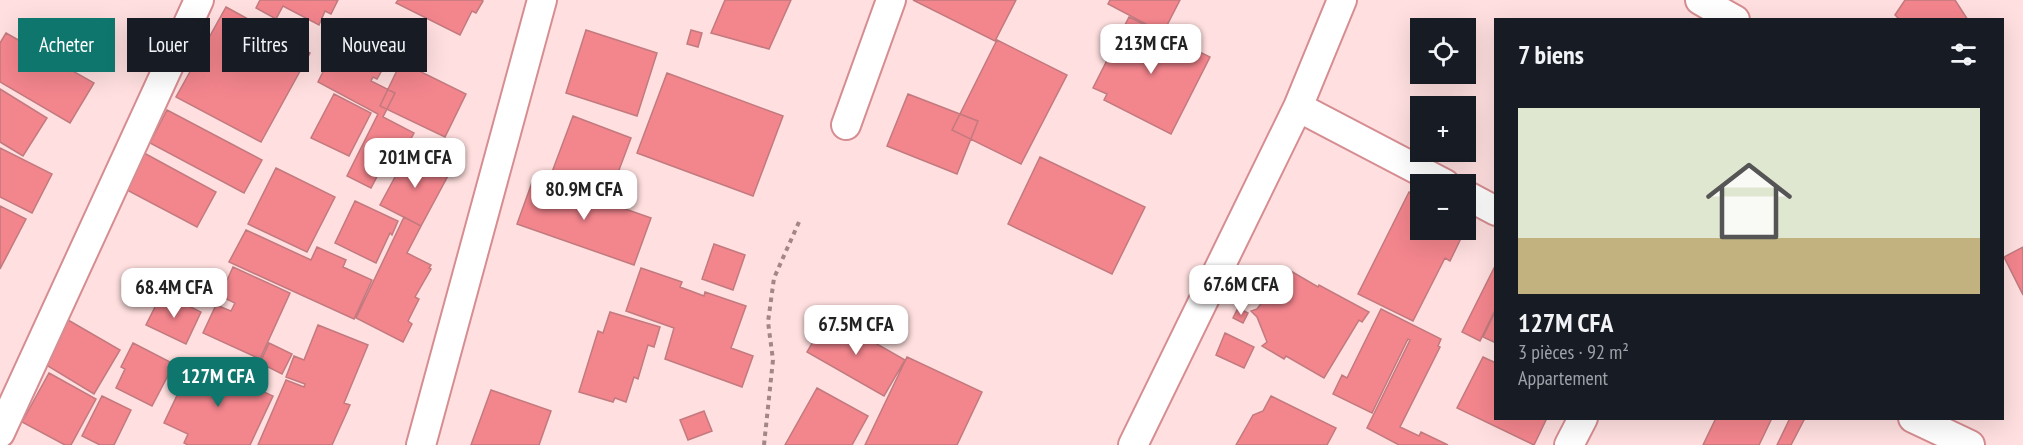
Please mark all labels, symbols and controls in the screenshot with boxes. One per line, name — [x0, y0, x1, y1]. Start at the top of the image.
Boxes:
chip: Acheter — [18, 18, 115, 72]
chip: Louer — [127, 18, 210, 72]
chip: Filtres — [222, 18, 309, 72]
chip: Nouveau — [321, 18, 427, 72]
map controls — [1410, 18, 1476, 240]
button: locate — [1410, 18, 1476, 84]
pin: 213M CFA — [1089, 24, 1213, 75]
text: 213M CFA — [1114, 30, 1188, 56]
text: 7 biens — [1518, 38, 1584, 71]
icon: filters — [1947, 38, 1980, 71]
button: + — [1410, 96, 1476, 162]
pin: 201M CFA — [353, 138, 477, 189]
text: 201M CFA — [378, 144, 452, 170]
icon: home — [1695, 147, 1803, 255]
pin: 80.9M CFA — [515, 170, 653, 221]
button: − — [1410, 174, 1476, 240]
text: 80.9M CFA — [545, 176, 623, 202]
pin: 67.6M CFA — [1172, 265, 1310, 316]
pin: 68.4M CFA — [105, 268, 243, 319]
text: 67.6M CFA — [1203, 271, 1279, 297]
text: 68.4M CFA — [135, 274, 213, 300]
pin: 67.5M CFA — [787, 305, 925, 356]
text: 127M CFA — [1518, 306, 1613, 339]
text: 67.5M CFA — [818, 311, 894, 337]
text: 3 pièces · 92 m² — [1518, 339, 1629, 365]
pin: 127M CFA — [156, 357, 280, 408]
text: 127M CFA — [181, 363, 255, 389]
text: Appartement — [1518, 365, 1608, 391]

